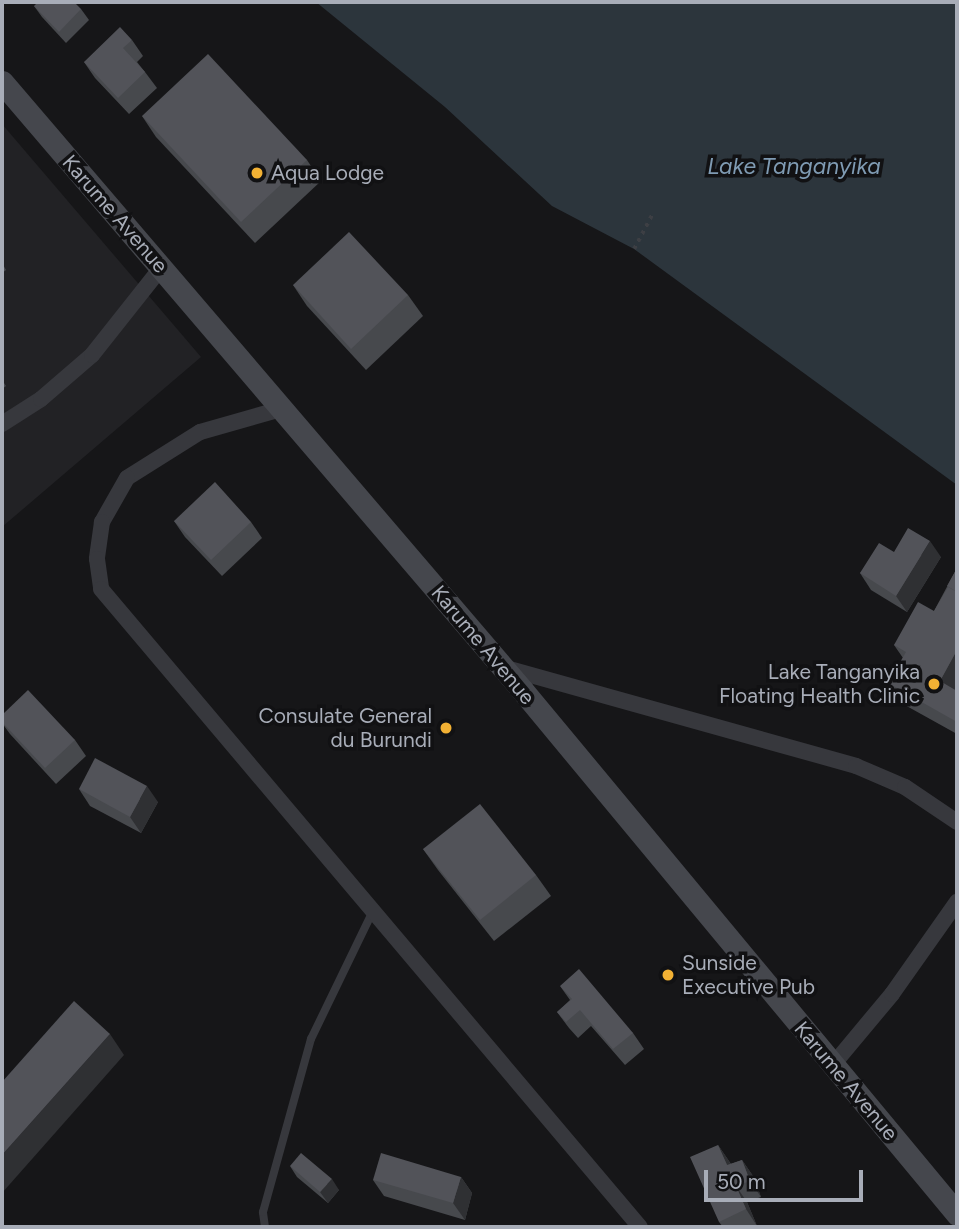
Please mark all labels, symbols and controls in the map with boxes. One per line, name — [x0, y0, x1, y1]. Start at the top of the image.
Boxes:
street label: Karume Avenue — [57, 150, 173, 278]
water label: Lake Tanganyika — [707, 152, 881, 180]
place label: Aqua Lodge — [271, 160, 384, 186]
marker: Aqua Lodge — [249, 165, 265, 181]
street label: Karume Avenue — [426, 580, 540, 710]
place label: Lake Tanganyika Floating Health Clinic — [719, 659, 920, 709]
marker: Lake Tanganyika Floating Health Clinic — [926, 676, 942, 692]
place label: Consulate General du Burundi — [259, 703, 432, 753]
marker: Consulate General du Burundi — [438, 720, 454, 736]
place label: Sunside Executive Pub — [682, 950, 815, 1000]
marker: Sunside Executive Pub — [660, 967, 676, 983]
street label: Karume Avenue — [789, 1016, 903, 1146]
scale bar — [707, 1156, 866, 1200]
text: 50 m — [717, 1169, 766, 1194]

